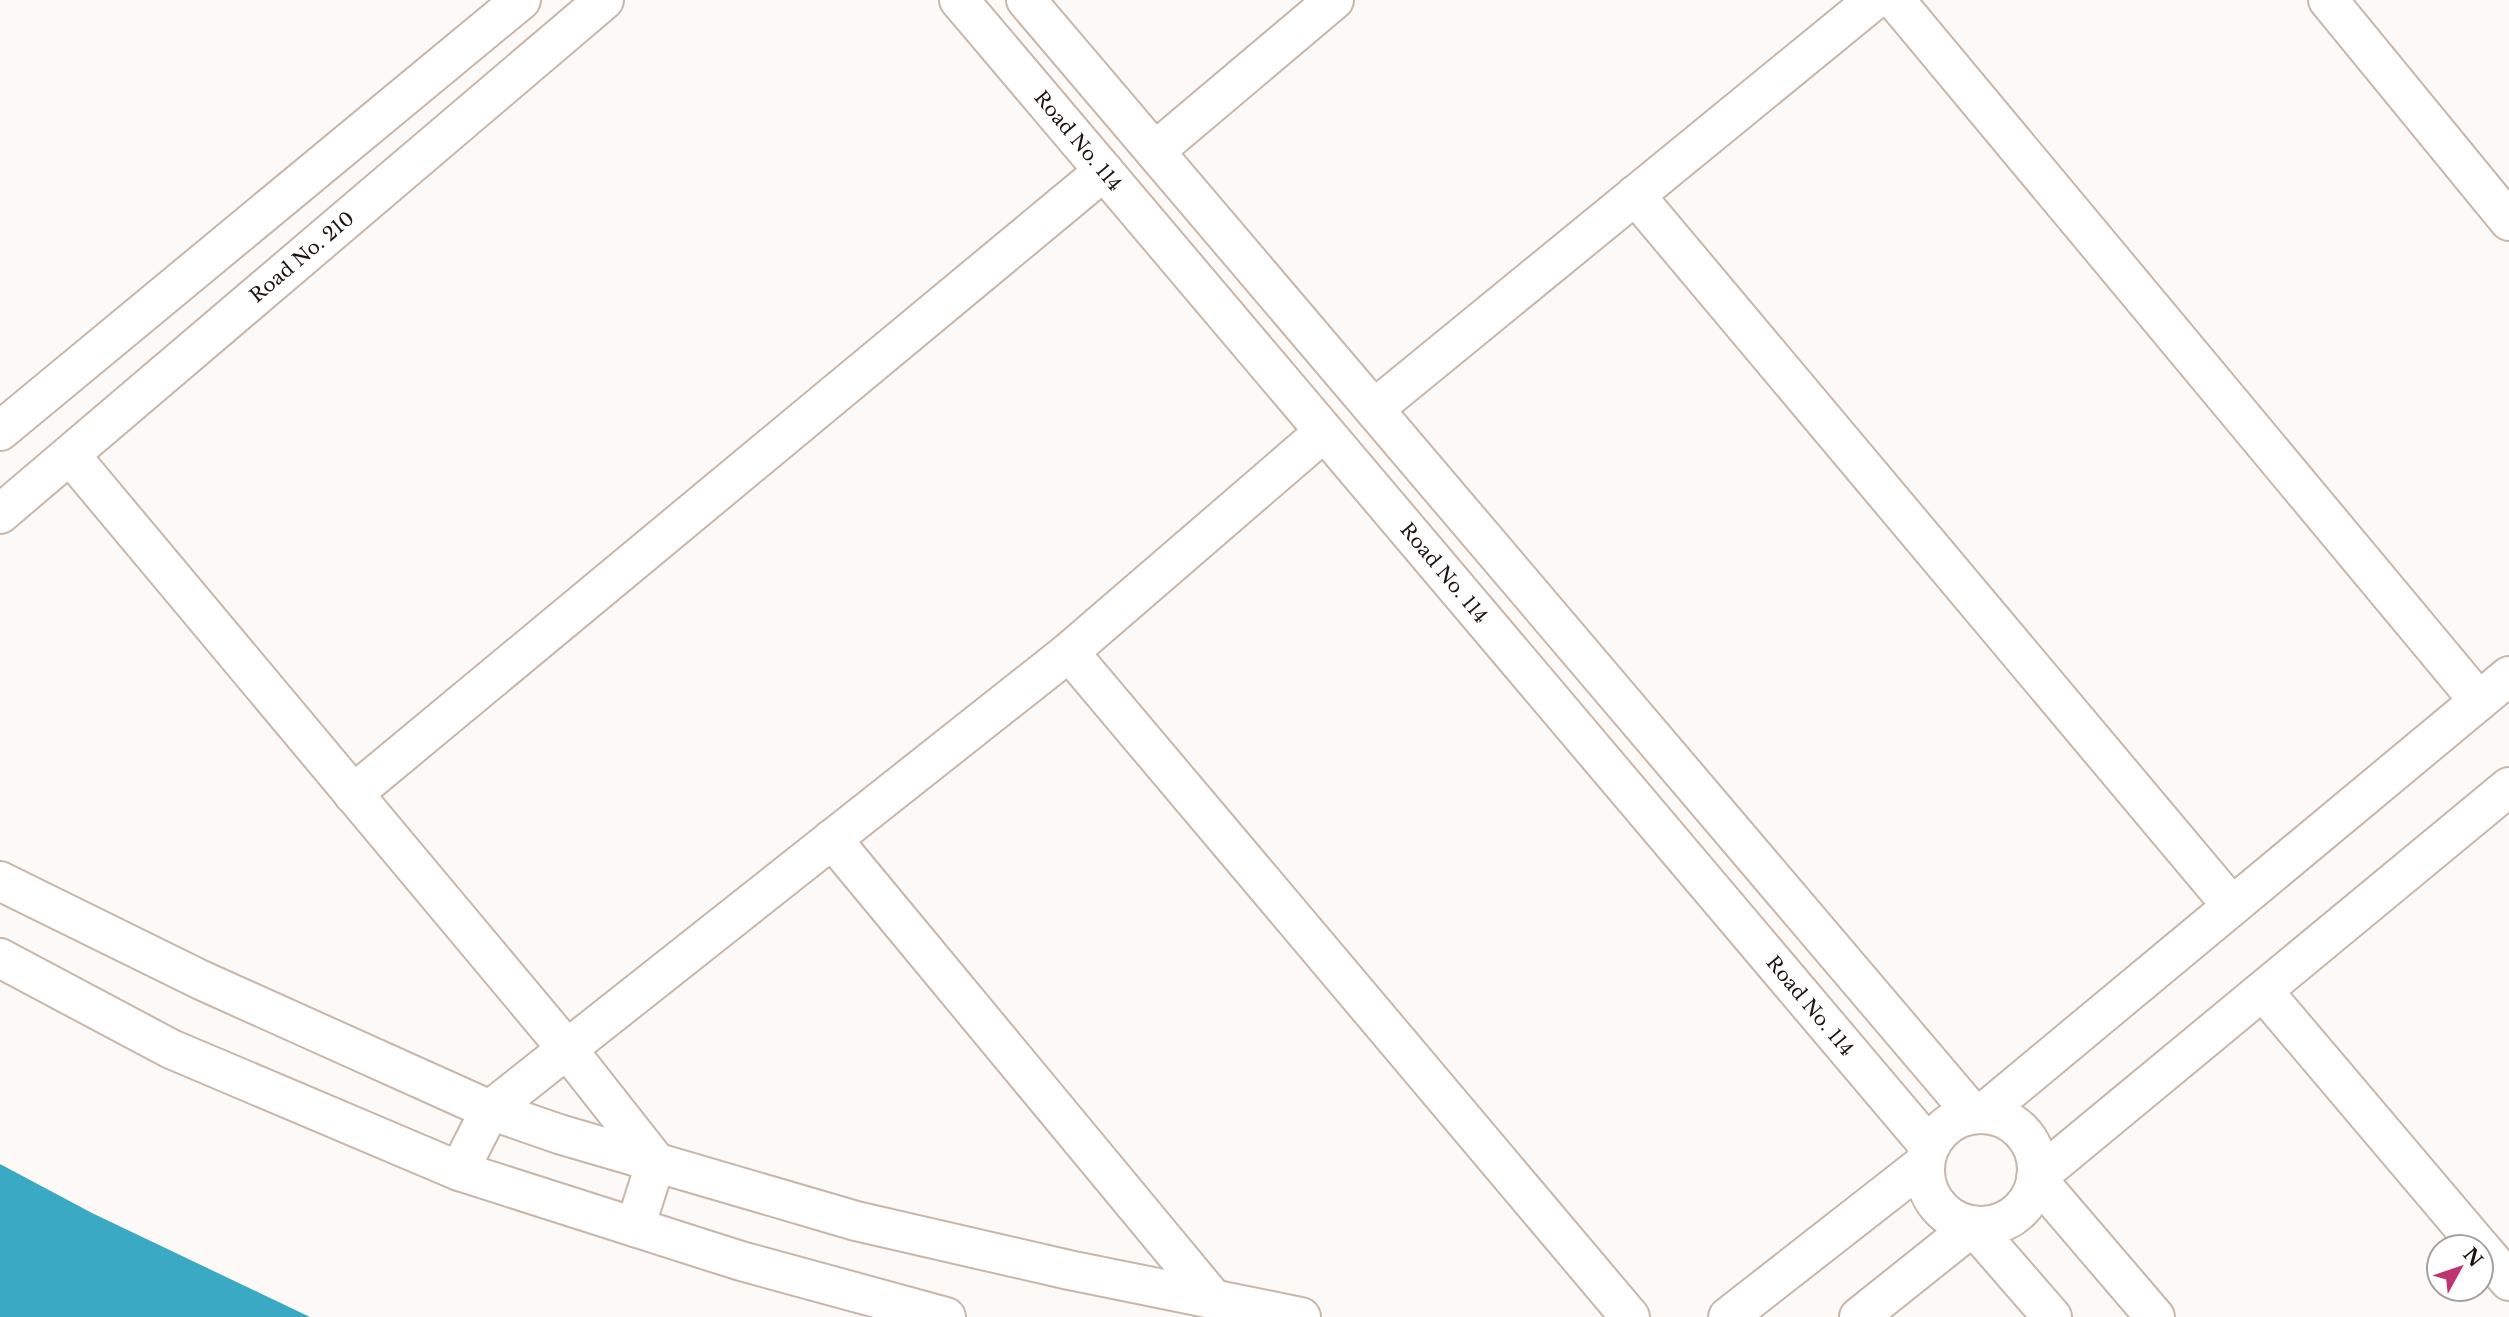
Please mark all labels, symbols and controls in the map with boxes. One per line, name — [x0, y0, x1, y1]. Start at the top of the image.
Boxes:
street label: Road No. 114 — [1029, 86, 1127, 196]
street label: Road No. 210 — [245, 207, 359, 307]
street label: Road No. 114 — [1395, 518, 1493, 628]
street label: Road No. 114 — [1761, 951, 1859, 1061]
north arrow — [2425, 1233, 2495, 1303]
text: N — [2458, 1243, 2487, 1272]

